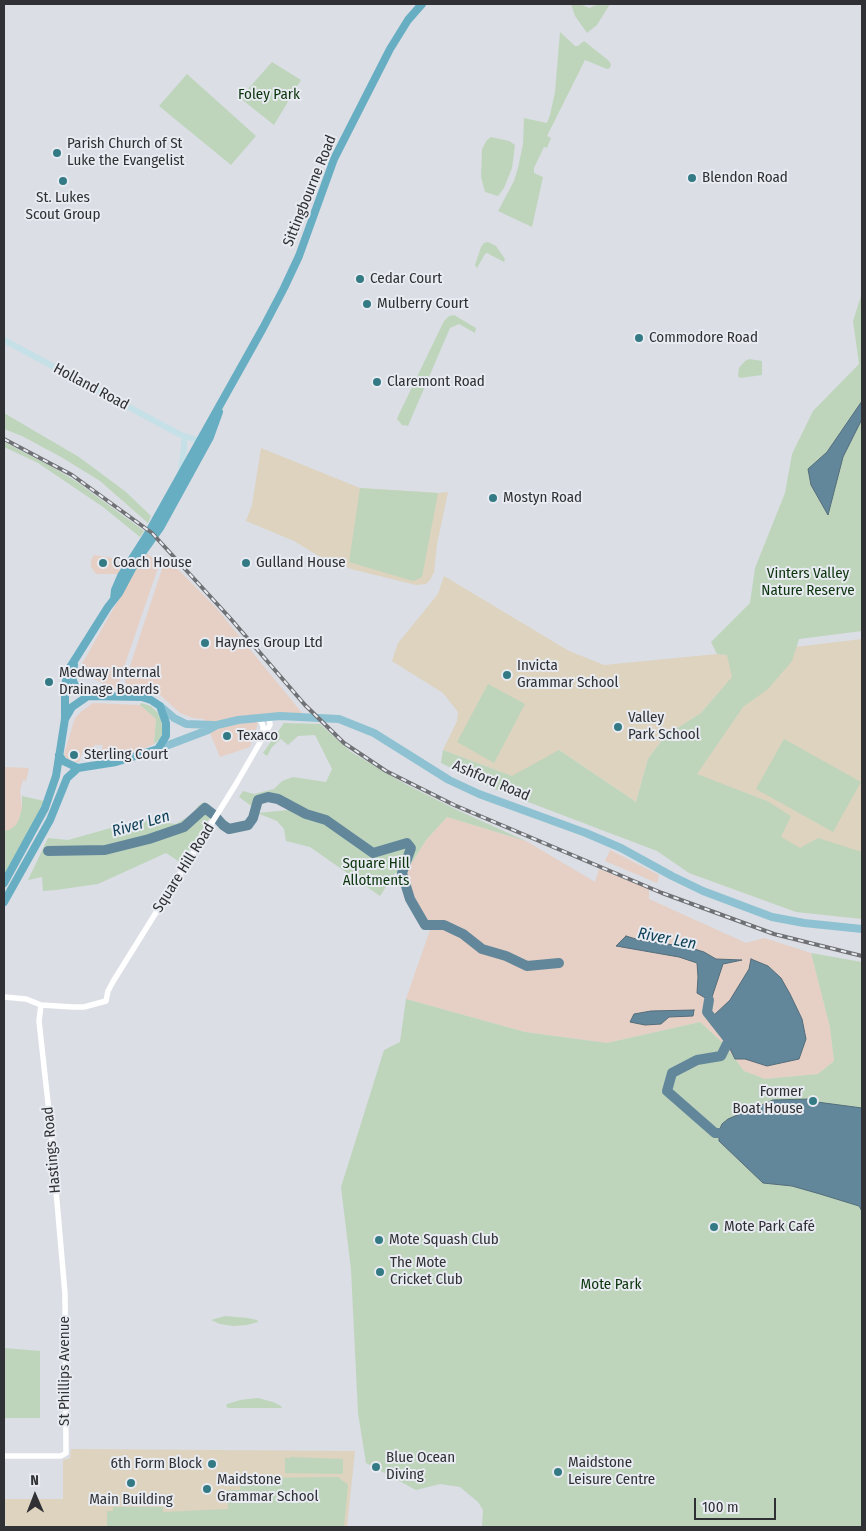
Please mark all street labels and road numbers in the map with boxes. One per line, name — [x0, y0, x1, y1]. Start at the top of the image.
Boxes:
street label: Sittingbourne Road — [279, 133, 341, 249]
street label: Holland Road — [50, 360, 132, 414]
street label: Ashford Road — [450, 757, 532, 805]
street label: Square Hill Road — [149, 820, 219, 916]
street label: Hastings Road — [39, 1106, 65, 1194]
street label: St Phillips Avenue — [56, 1316, 74, 1426]

